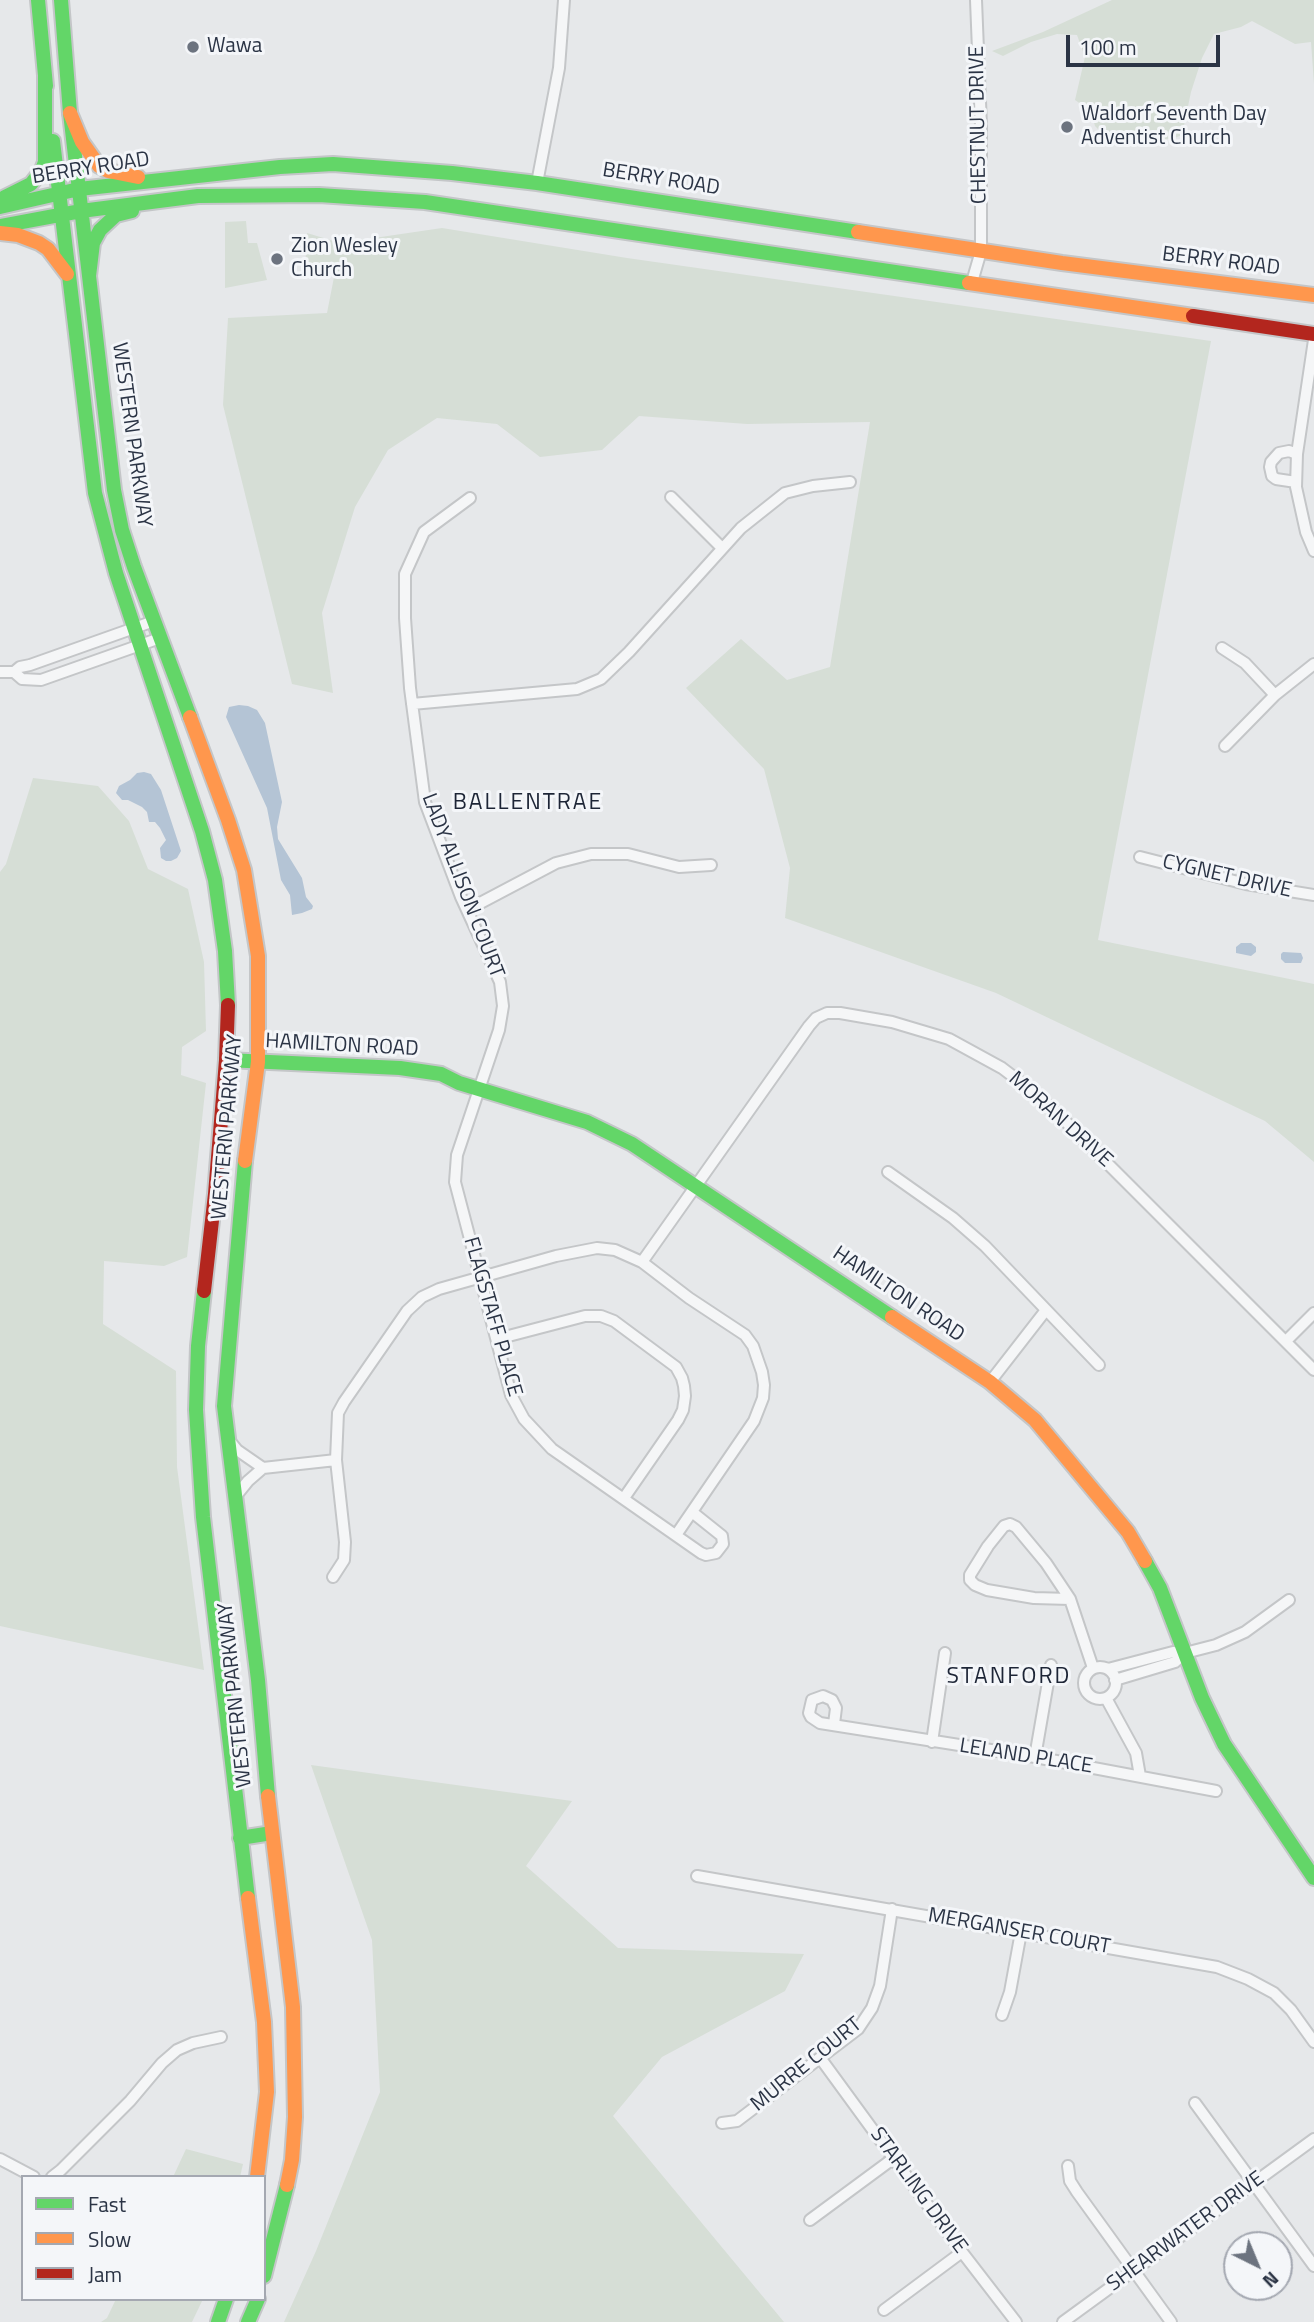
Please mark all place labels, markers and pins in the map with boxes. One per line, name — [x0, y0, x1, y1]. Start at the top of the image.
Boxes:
place label: Wawa — [207, 34, 262, 60]
marker: Wawa — [185, 39, 201, 55]
place label: Waldorf Seventh Day Adventist Church — [1081, 102, 1267, 152]
marker: Waldorf Seventh Day Adventist Church — [1059, 119, 1075, 135]
place label: Zion Wesley Church — [291, 234, 398, 284]
marker: Zion Wesley Church — [269, 251, 285, 267]

